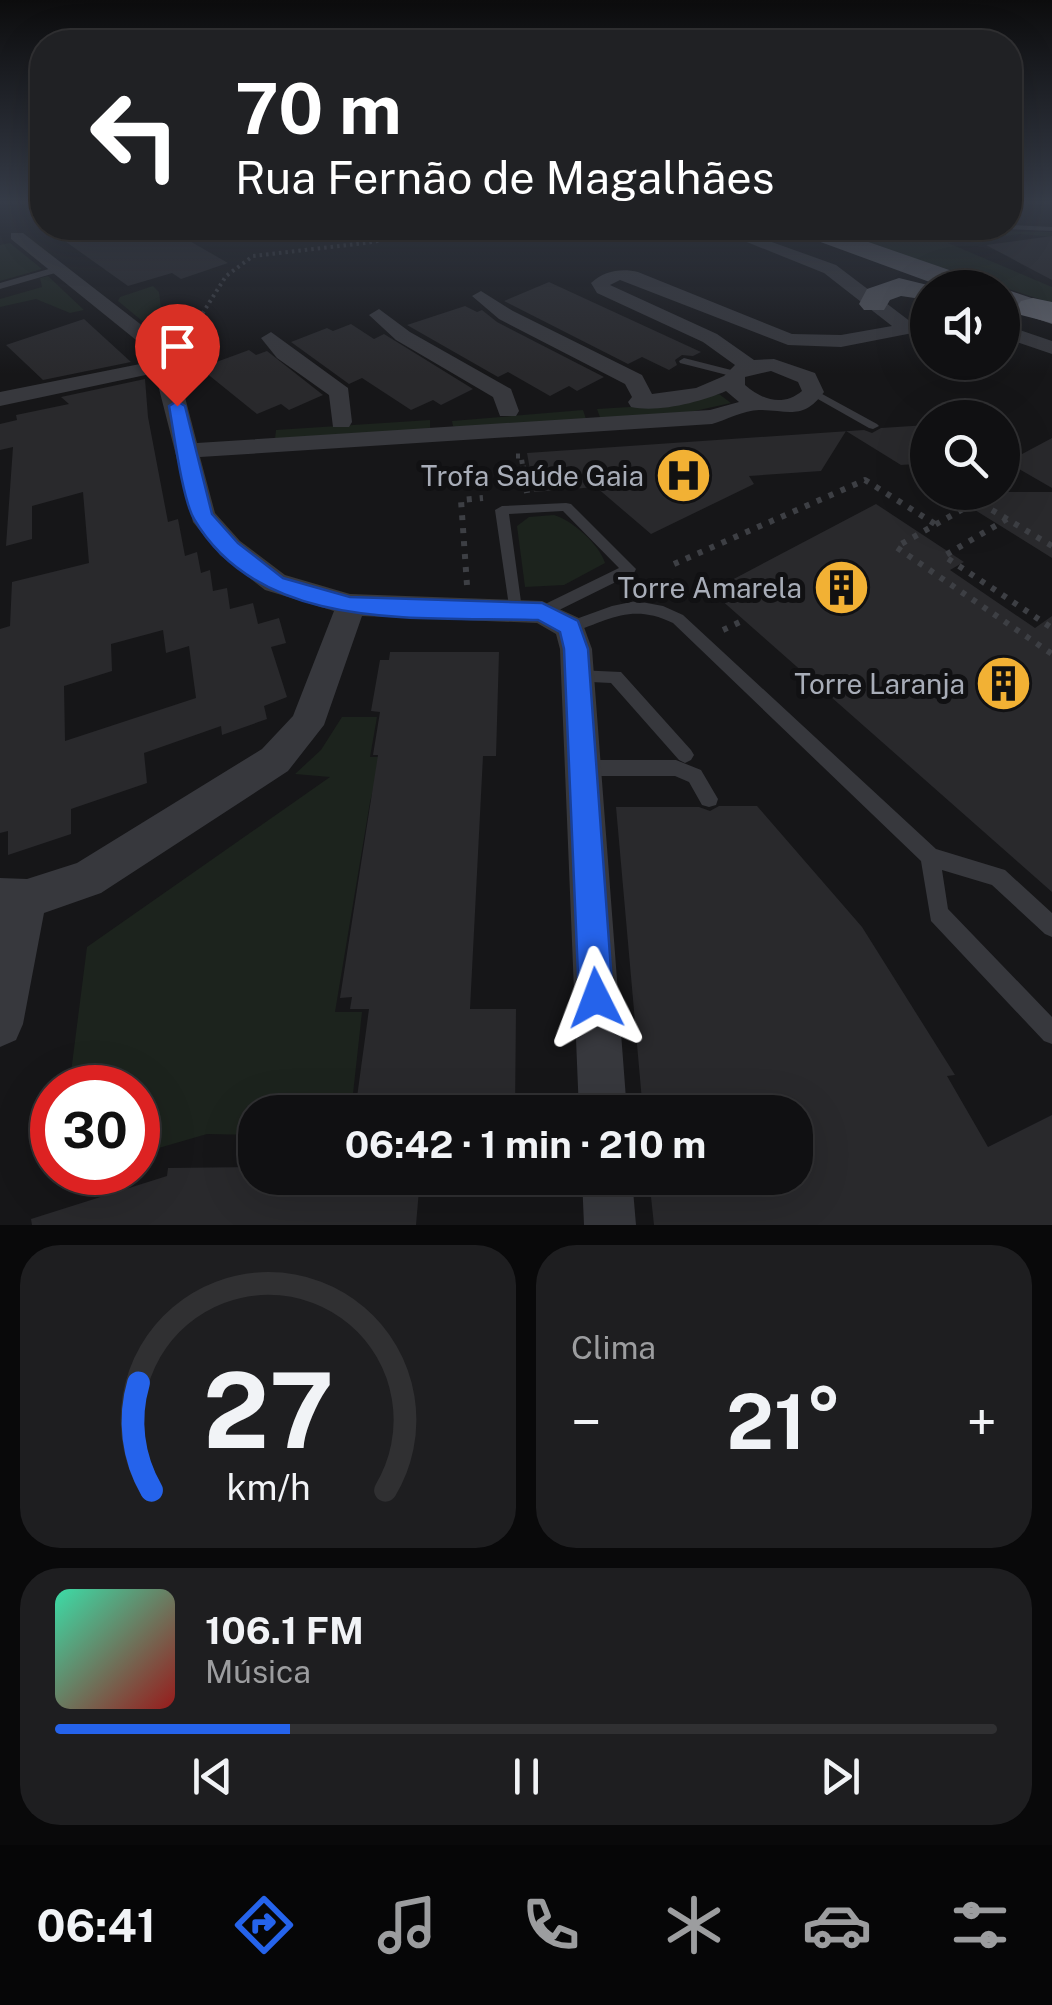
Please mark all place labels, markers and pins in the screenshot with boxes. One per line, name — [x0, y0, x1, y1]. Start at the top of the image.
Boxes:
pin — [135, 304, 220, 407]
hospital icon: Trofa Saúde Gaia — [653, 446, 713, 506]
place label: Trofa Saúde Gaia — [421, 459, 644, 492]
building icon: Torre Amarela — [811, 558, 871, 618]
place label: Torre Amarela — [617, 571, 802, 604]
building icon: Torre Laranja — [974, 654, 1034, 714]
place label: Torre Laranja — [794, 667, 965, 700]

